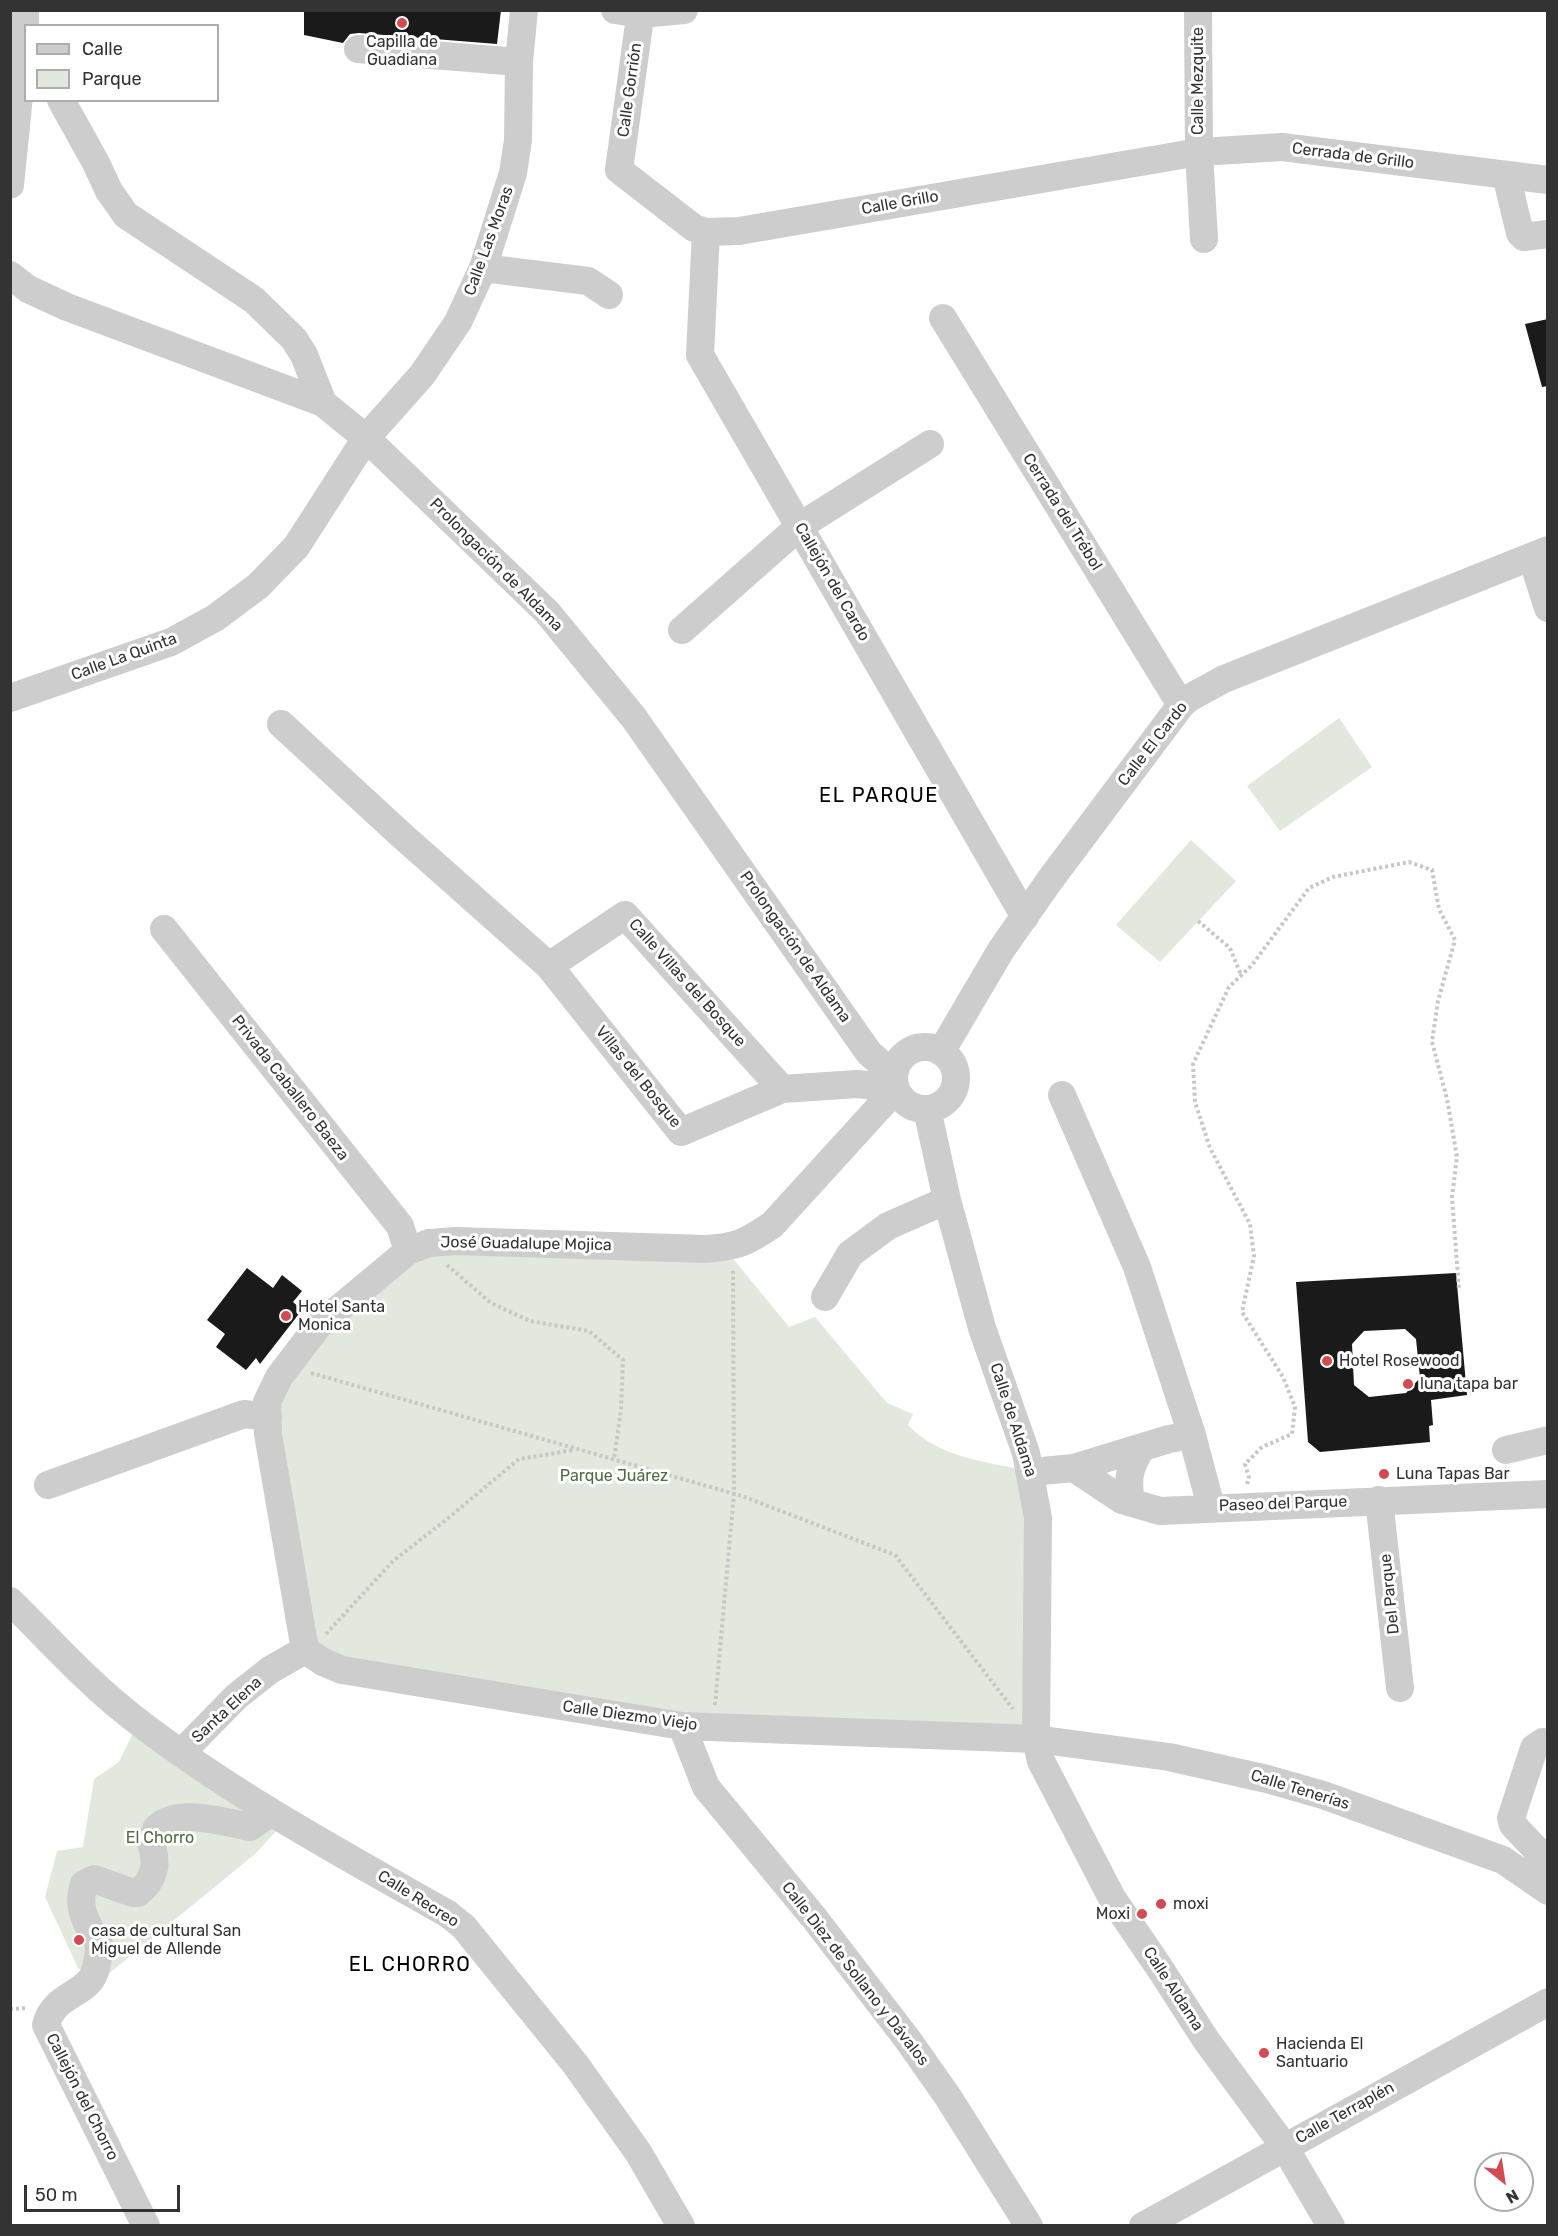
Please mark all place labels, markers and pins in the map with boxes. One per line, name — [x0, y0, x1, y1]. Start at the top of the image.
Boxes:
marker: Capilla de Guadiana — [395, 16, 409, 30]
place label: Capilla de Guadiana — [366, 32, 438, 70]
place label: Hotel Santa Monica — [298, 1297, 385, 1335]
marker: Hotel Santa Monica — [279, 1309, 293, 1323]
place label: Hotel Rosewood — [1339, 1351, 1460, 1371]
marker: Hotel Rosewood — [1320, 1354, 1334, 1368]
place label: luna tapa bar — [1420, 1374, 1518, 1394]
marker: luna tapa bar — [1401, 1377, 1415, 1391]
place label: Luna Tapas Bar — [1396, 1464, 1509, 1484]
marker: Luna Tapas Bar — [1377, 1467, 1391, 1481]
place label: moxi — [1173, 1894, 1209, 1914]
marker: moxi — [1154, 1897, 1168, 1911]
place label: Moxi — [1096, 1904, 1130, 1924]
marker: Moxi — [1135, 1907, 1149, 1921]
place label: casa de cultural San Miguel de Allende — [91, 1921, 241, 1959]
marker: casa de cultural San Miguel de Allende — [72, 1933, 86, 1947]
place label: Hacienda El Santuario — [1276, 2034, 1363, 2072]
marker: Hacienda El Santuario — [1257, 2046, 1271, 2060]

